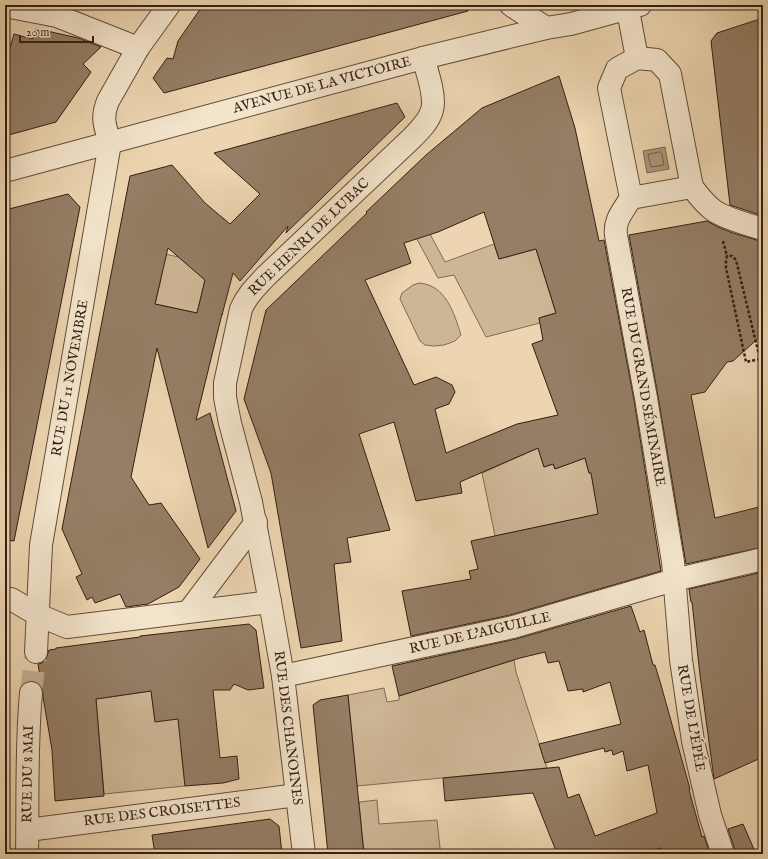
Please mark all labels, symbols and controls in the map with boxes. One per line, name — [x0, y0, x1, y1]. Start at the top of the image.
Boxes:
scale bar — [20, 18, 93, 44]
text: 20 m — [26, 25, 49, 40]
street label: AVENUE DE LA VICTOIRE — [230, 52, 413, 118]
street label: RUE HENRI DE LUBAC — [244, 174, 374, 300]
street label: RUE DU GRAND SÉMINAIRE — [617, 286, 670, 488]
street label: RUE DU 11 NOVEMBRE — [47, 298, 93, 458]
street label: RUE DE L'AIGUILLE — [407, 608, 553, 658]
street label: RUE DES CHANOINES — [270, 650, 306, 806]
street label: RUE DE L'ÉPÉE — [673, 663, 710, 773]
street label: RUE DU 8 MAI — [18, 725, 38, 823]
street label: RUE DES CROISETTES — [83, 793, 241, 831]

